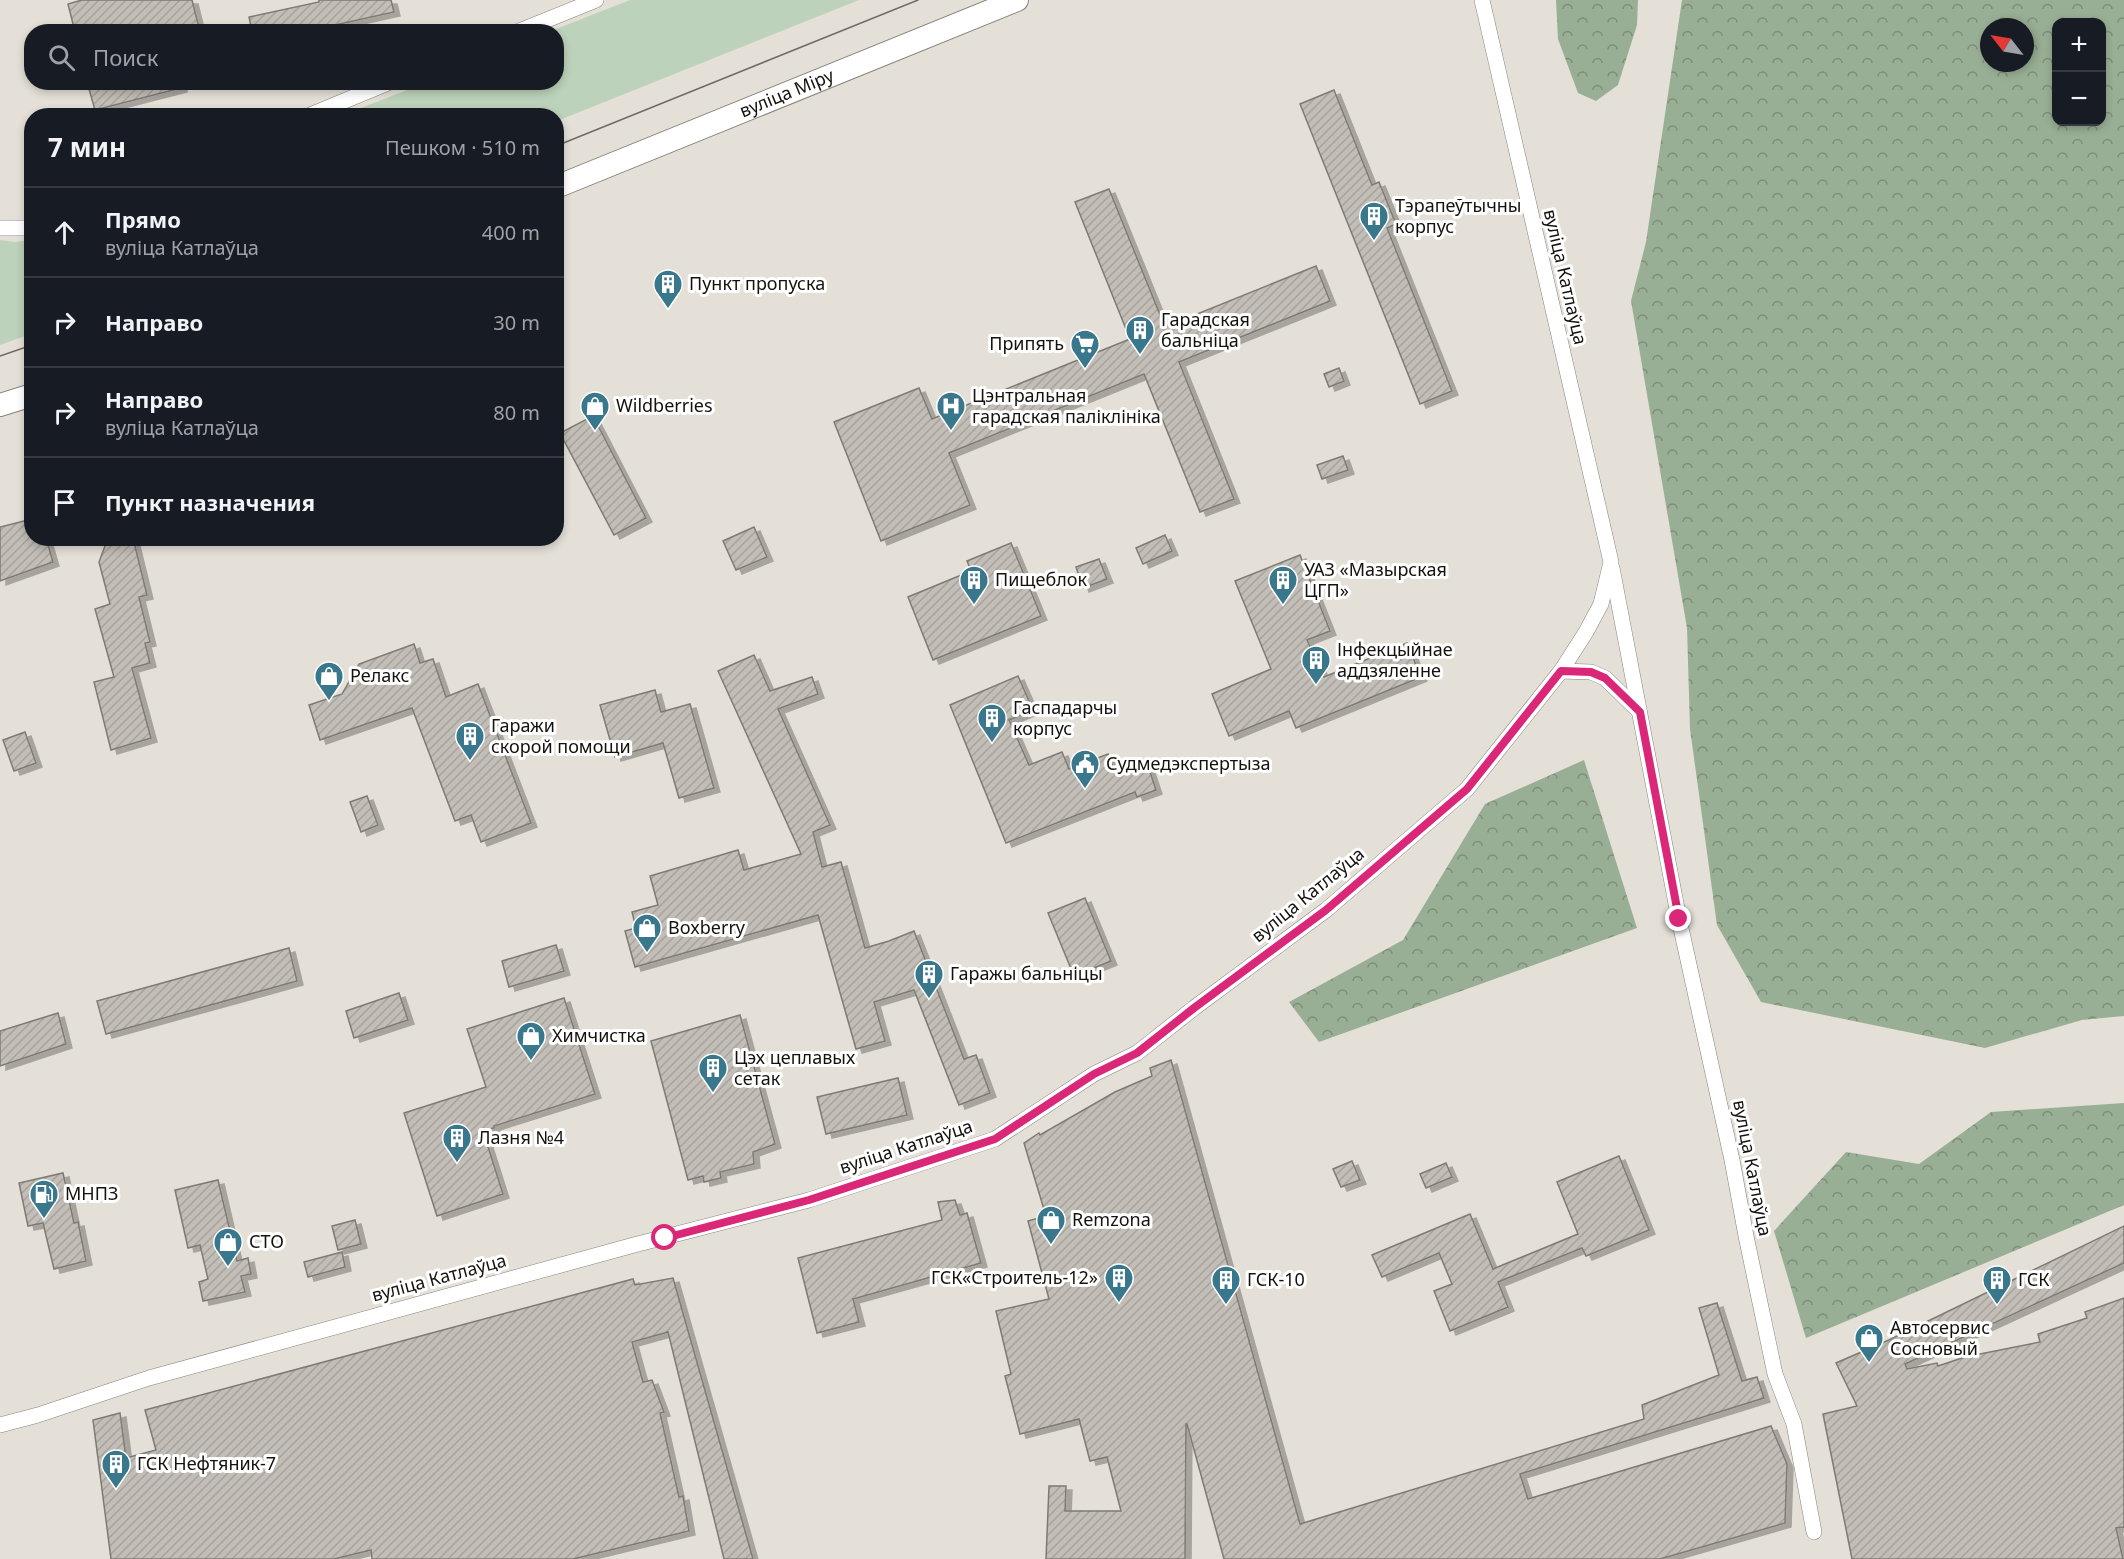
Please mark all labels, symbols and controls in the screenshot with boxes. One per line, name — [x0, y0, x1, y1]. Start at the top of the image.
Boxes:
north arrow — [1980, 18, 2034, 72]
map controls — [2052, 18, 2106, 126]
button: + — [2052, 18, 2106, 72]
search box — [24, 24, 564, 90]
icon: search — [45, 41, 78, 74]
text: Поиск — [93, 42, 158, 72]
street label: вуліца Міру — [736, 62, 838, 122]
button: − — [2052, 72, 2106, 126]
text: 7 мин — [48, 129, 126, 165]
text: Пешком · 510 m — [385, 134, 540, 161]
place label: Тэрапеўтычны корпус — [1395, 193, 1521, 238]
building icon: Тэрапеўтычны корпус — [1358, 200, 1390, 242]
text: Прямо — [105, 204, 181, 234]
street label: вуліца Катлаўца — [1539, 207, 1593, 347]
icon: ahead — [48, 216, 81, 249]
text: 400 m — [482, 219, 540, 246]
text: вуліца Катлаўца — [105, 234, 259, 261]
building icon: Пункт пропуска — [652, 268, 684, 310]
place label: Пункт пропуска — [689, 271, 825, 295]
icon: right — [48, 306, 81, 339]
text: Направо — [105, 307, 203, 337]
place label: Гарадская бальніца — [1161, 307, 1250, 352]
text: 30 m — [493, 309, 540, 336]
building icon: Гарадская бальніца — [1124, 314, 1156, 356]
supermarket icon: Припять — [1069, 328, 1101, 370]
place label: Припять — [989, 331, 1064, 355]
place label: Цэнтральная гарадская паліклініка — [972, 383, 1161, 428]
text: Направо — [105, 384, 203, 414]
shop icon: Wildberries — [579, 390, 611, 432]
hospital icon: Цэнтральная гарадская паліклініка — [935, 390, 967, 432]
place label: Wildberries — [616, 393, 713, 417]
icon: right — [48, 396, 81, 429]
text: 80 m — [493, 399, 540, 426]
text: вуліца Катлаўца — [105, 414, 259, 441]
icon: arrive — [48, 486, 81, 519]
text: Пункт назначения — [105, 487, 315, 517]
place label: УАЗ «Мазырская ЦГП» — [1304, 557, 1447, 602]
building icon: Пищеблок — [958, 564, 990, 606]
building icon: УАЗ «Мазырская ЦГП» — [1267, 564, 1299, 606]
place label: Пищеблок — [995, 567, 1087, 591]
place label: Інфекцыйнае аддзяленне — [1337, 637, 1453, 682]
building icon: Інфекцыйнае аддзяленне — [1300, 644, 1332, 686]
shop icon: Релакс — [313, 660, 345, 702]
place label: Релакс — [350, 663, 409, 687]
place label: Гаспадарчы корпус — [1013, 695, 1117, 740]
building icon: Гаспадарчы корпус — [976, 702, 1008, 744]
place label: Гаражи скорой помощи — [491, 713, 631, 758]
building icon: Гаражи скорой помощи — [454, 720, 486, 762]
public building icon: Судмедэкспертыза — [1069, 748, 1101, 790]
place label: Судмедэкспертыза — [1106, 751, 1271, 775]
street label: вуліца Катлаўца — [1246, 841, 1369, 947]
route end — [1665, 905, 1691, 931]
shop icon: Boxberry — [631, 912, 663, 954]
place label: Boxberry — [668, 915, 746, 939]
building icon: Гаражы бальніцы — [913, 958, 945, 1000]
place label: Гаражы бальніцы — [950, 961, 1103, 985]
shop icon: Химчистка — [515, 1020, 547, 1062]
place label: Химчистка — [552, 1023, 646, 1047]
place label: Цэх цеплавых сетак — [734, 1045, 856, 1090]
building icon: Цэх цеплавых сетак — [697, 1052, 729, 1094]
street label: вуліца Катлаўца — [1728, 1098, 1778, 1238]
street label: вуліца Катлаўца — [836, 1113, 975, 1179]
building icon: Лазня №4 — [441, 1122, 473, 1164]
place label: Лазня №4 — [478, 1125, 564, 1149]
fuel station icon: МНПЗ — [28, 1178, 60, 1220]
place label: МНПЗ — [65, 1181, 118, 1205]
shop icon: Remzona — [1035, 1204, 1067, 1246]
place label: Remzona — [1072, 1207, 1151, 1231]
route start — [651, 1224, 677, 1250]
shop icon: СТО — [212, 1226, 244, 1268]
place label: СТО — [249, 1229, 284, 1253]
street label: вуліца Катлаўца — [369, 1248, 509, 1307]
building icon: ГСК«Строитель-12» — [1103, 1262, 1135, 1304]
building icon: ГСК-10 — [1210, 1264, 1242, 1306]
building icon: ГСК — [1981, 1264, 2013, 1306]
place label: ГСК«Строитель-12» — [931, 1265, 1098, 1289]
place label: ГСК-10 — [1247, 1267, 1305, 1291]
place label: ГСК — [2018, 1267, 2050, 1291]
place label: Автосервис Сосновый — [1890, 1315, 1990, 1360]
shop icon: Автосервис Сосновый — [1853, 1322, 1885, 1364]
building icon: ГСК Нефтяник-7 — [100, 1448, 132, 1490]
place label: ГСК Нефтяник-7 — [137, 1451, 276, 1475]

